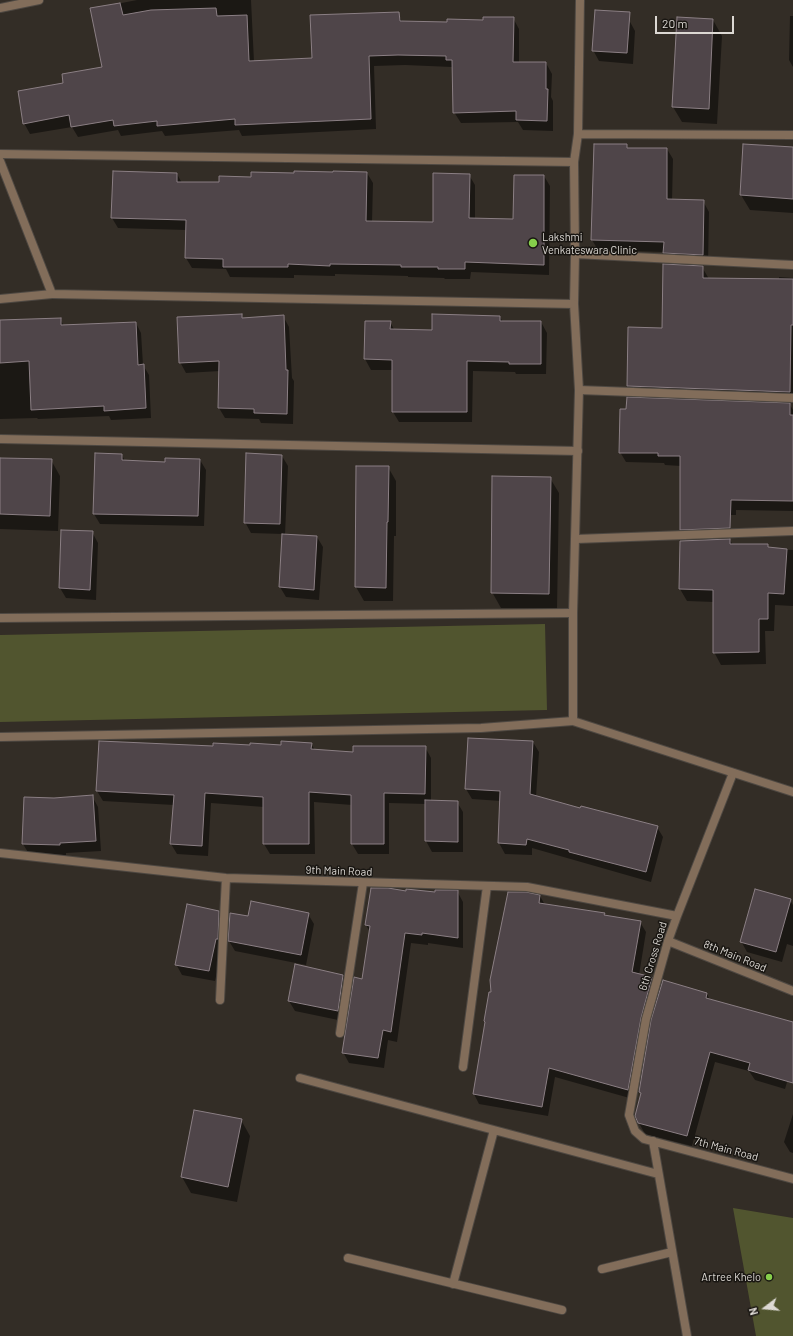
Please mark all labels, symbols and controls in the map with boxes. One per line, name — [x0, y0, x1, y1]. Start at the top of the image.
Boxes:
scale bar — [657, 8, 736, 34]
text: 20 m — [662, 16, 688, 30]
place label: Lakshmi Venkateswara Clinic — [542, 230, 637, 256]
marker: Lakshmi Venkateswara Clinic — [527, 237, 539, 249]
street label: 9th Main Road — [305, 863, 373, 879]
street label: 6th Cross Road — [636, 920, 670, 992]
street label: 8th Main Road — [702, 937, 768, 975]
street label: 7th Main Road — [692, 1134, 760, 1164]
place label: Artree Khelo — [701, 1270, 761, 1284]
marker: Artree Khelo — [764, 1272, 774, 1282]
north arrow — [745, 1288, 785, 1328]
text: N — [746, 1306, 760, 1317]

